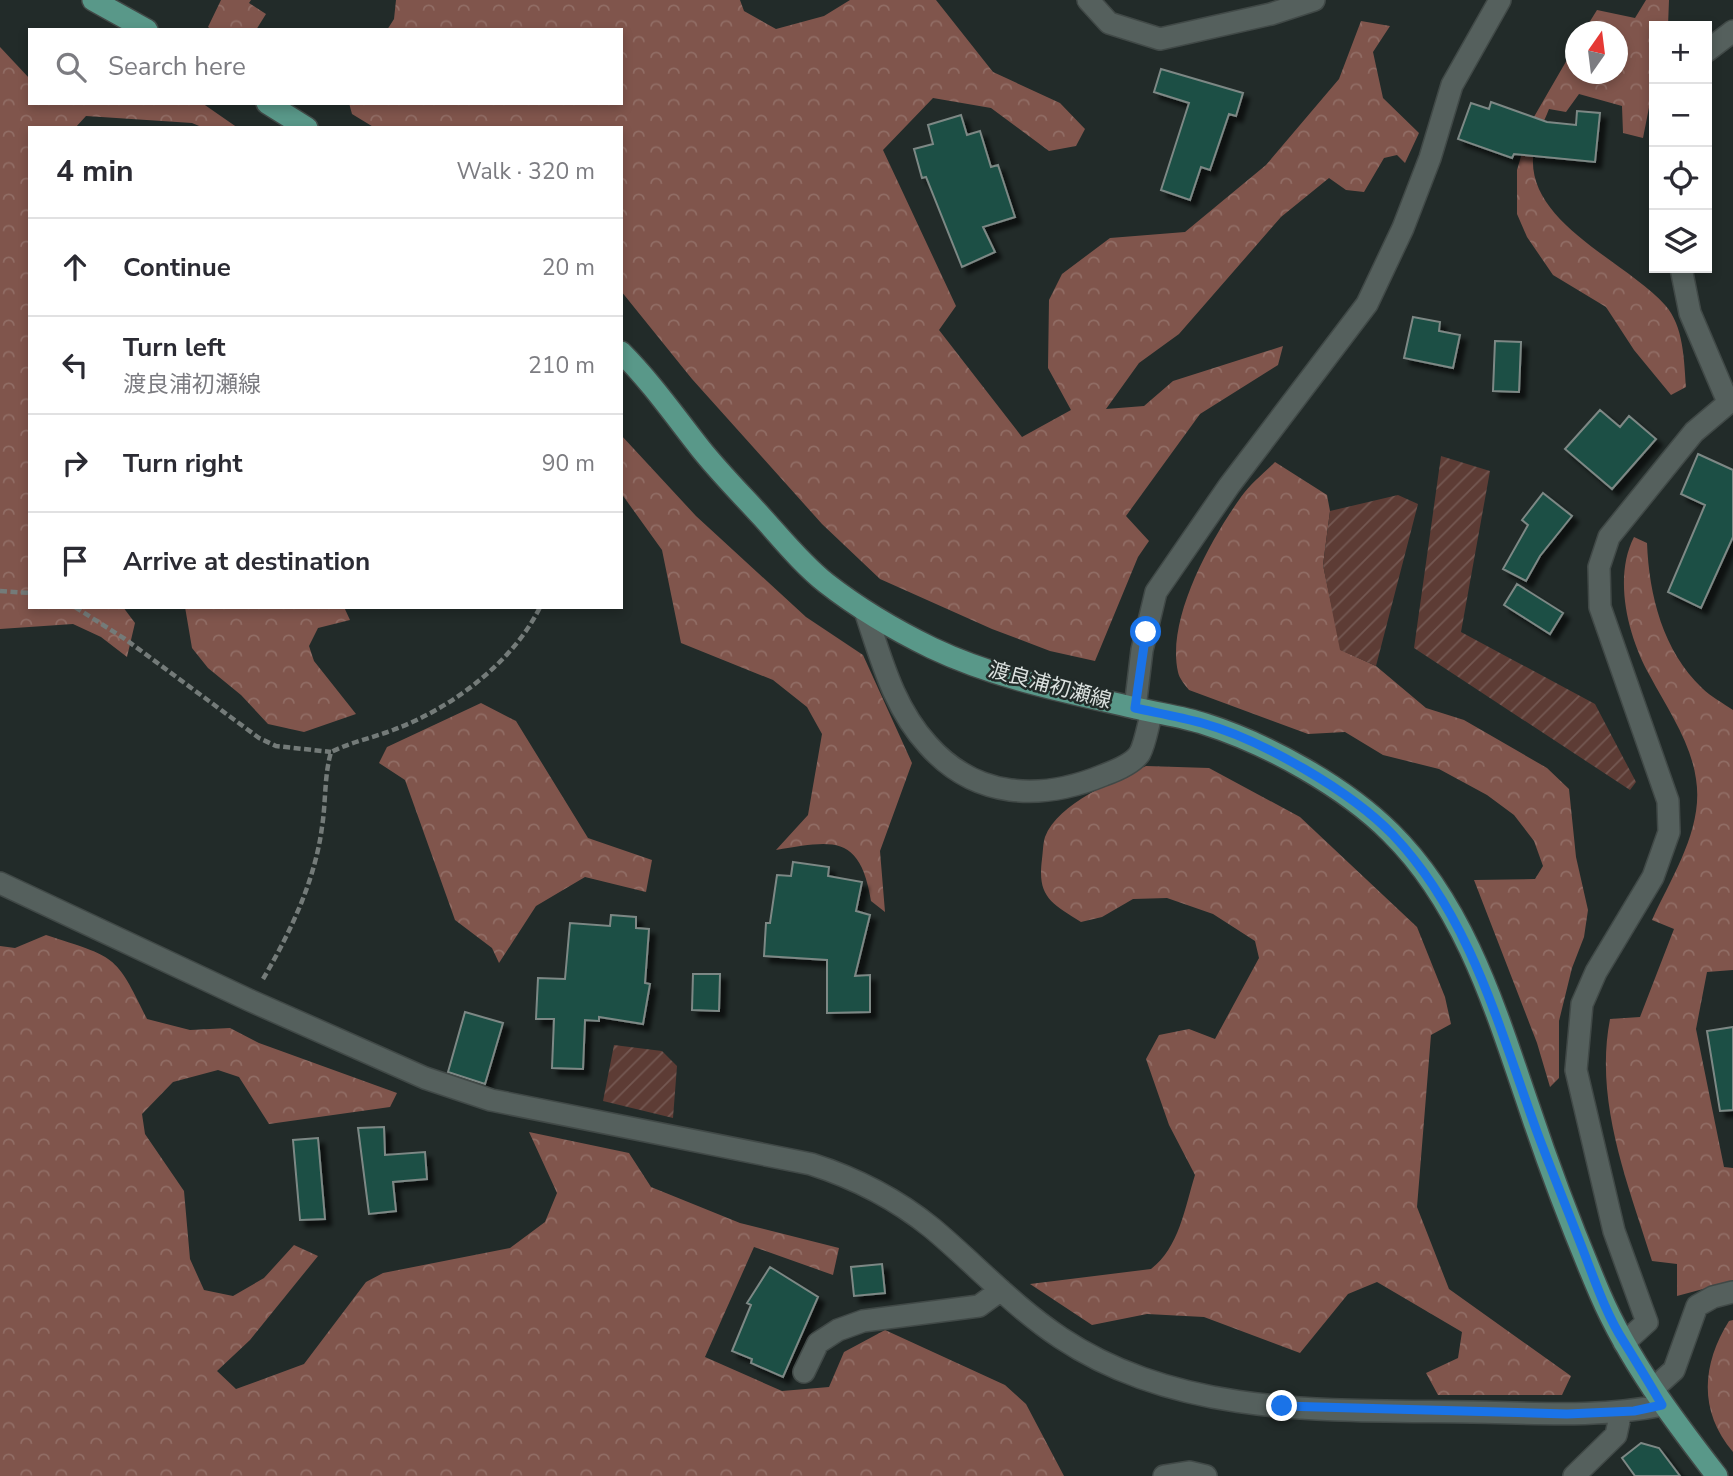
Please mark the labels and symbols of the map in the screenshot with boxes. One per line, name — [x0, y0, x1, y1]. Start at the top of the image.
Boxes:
north arrow — [1565, 21, 1628, 84]
route start — [1130, 616, 1161, 647]
street label: 渡良浦初瀬線 — [986, 655, 1114, 715]
route end — [1266, 1390, 1297, 1421]

